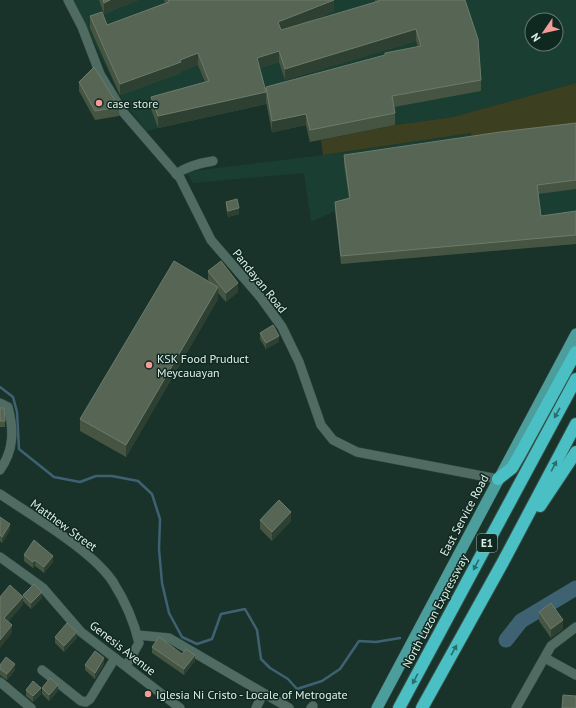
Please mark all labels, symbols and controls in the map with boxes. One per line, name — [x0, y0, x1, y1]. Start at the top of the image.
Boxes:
north arrow — [524, 12, 564, 52]
text: N — [528, 31, 544, 45]
place label: case store — [107, 96, 158, 111]
marker: case store — [94, 98, 104, 108]
street label: Pandayan Road — [230, 246, 290, 316]
place label: KSK Food Pruduct Meycauayan — [157, 351, 249, 380]
marker: KSK Food Pruduct Meycauayan — [144, 360, 154, 370]
one-way arrow — [554, 408, 561, 419]
one-way arrow — [550, 460, 557, 471]
street label: East Service Road — [436, 472, 492, 558]
street label: Matthew Street — [28, 496, 100, 554]
road number: E1 — [477, 534, 497, 552]
street label: North Luzon Expressway — [399, 551, 471, 670]
one-way arrow — [472, 559, 479, 571]
street label: Genesis Avenue — [87, 618, 159, 678]
one-way arrow — [451, 644, 458, 655]
one-way arrow — [411, 674, 418, 685]
place label: Iglesia Ni Cristo - Locale of Metrogate — [156, 687, 348, 702]
marker: Iglesia Ni Cristo - Locale of Metrogate — [143, 689, 153, 699]

